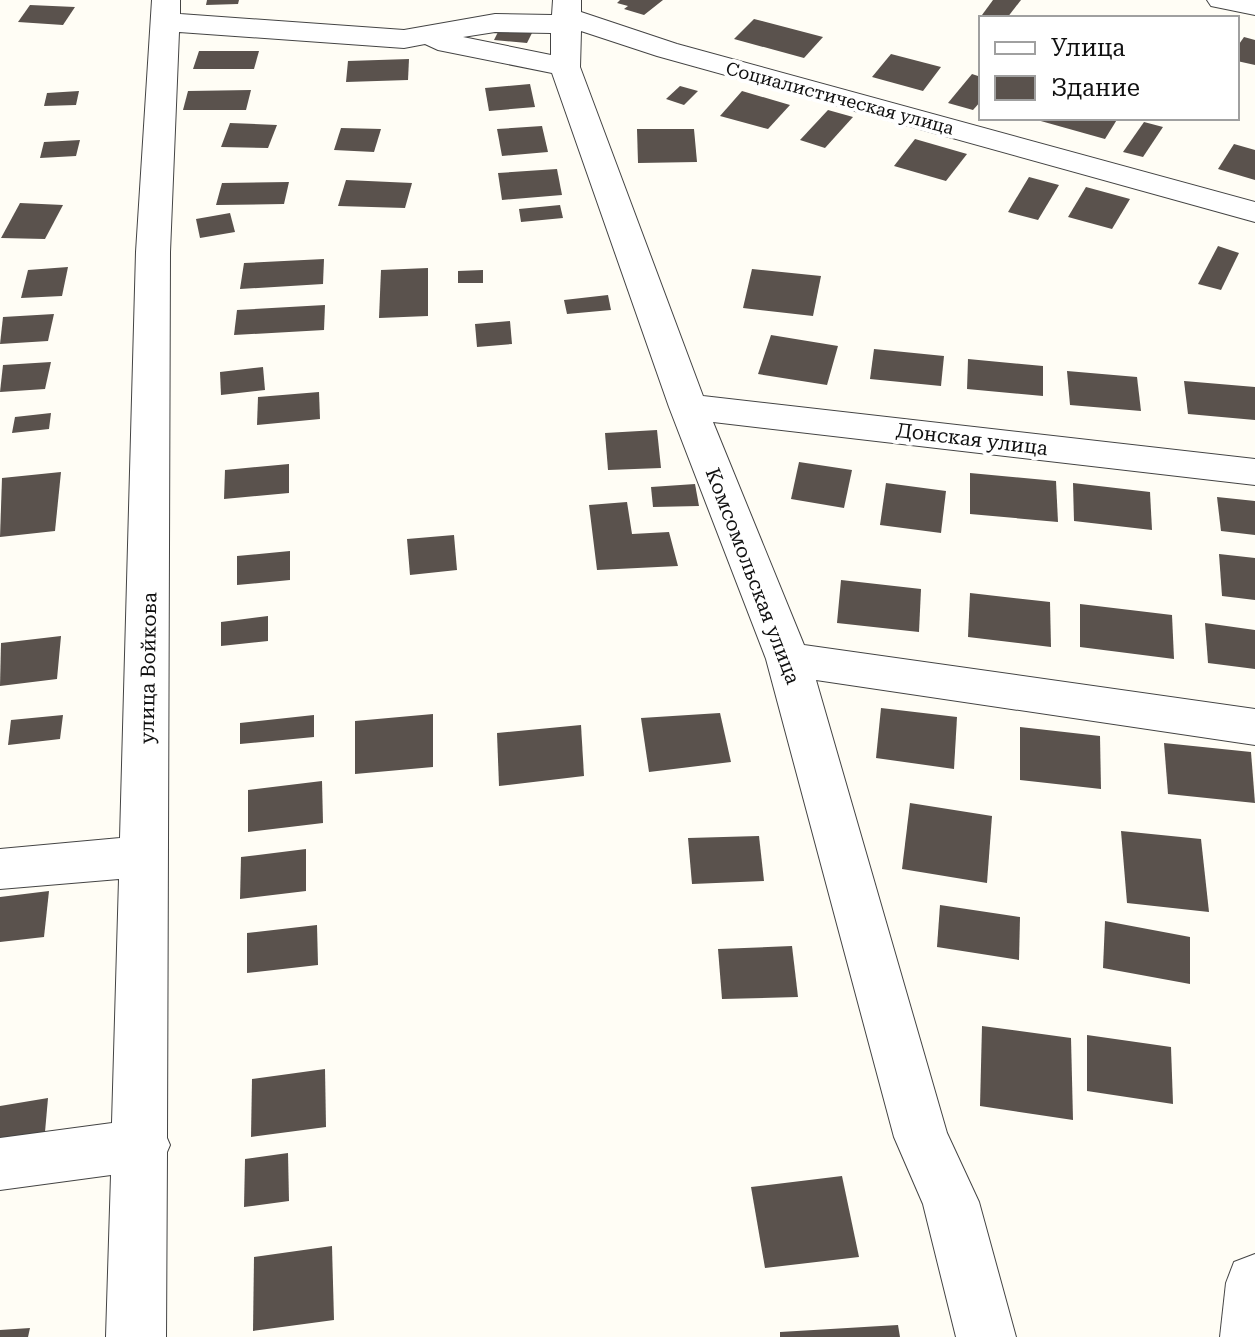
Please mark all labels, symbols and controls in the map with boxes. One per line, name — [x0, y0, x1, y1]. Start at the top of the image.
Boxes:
legend — [979, 16, 1239, 120]
text: Улица — [1051, 34, 1125, 62]
street label: Социалистическая улица — [724, 57, 957, 139]
text: Здание — [1051, 74, 1140, 102]
street label: Донская улица — [895, 418, 1049, 460]
street label: Комсомольская улица — [701, 465, 805, 688]
street label: улица Войкова — [135, 592, 161, 744]

